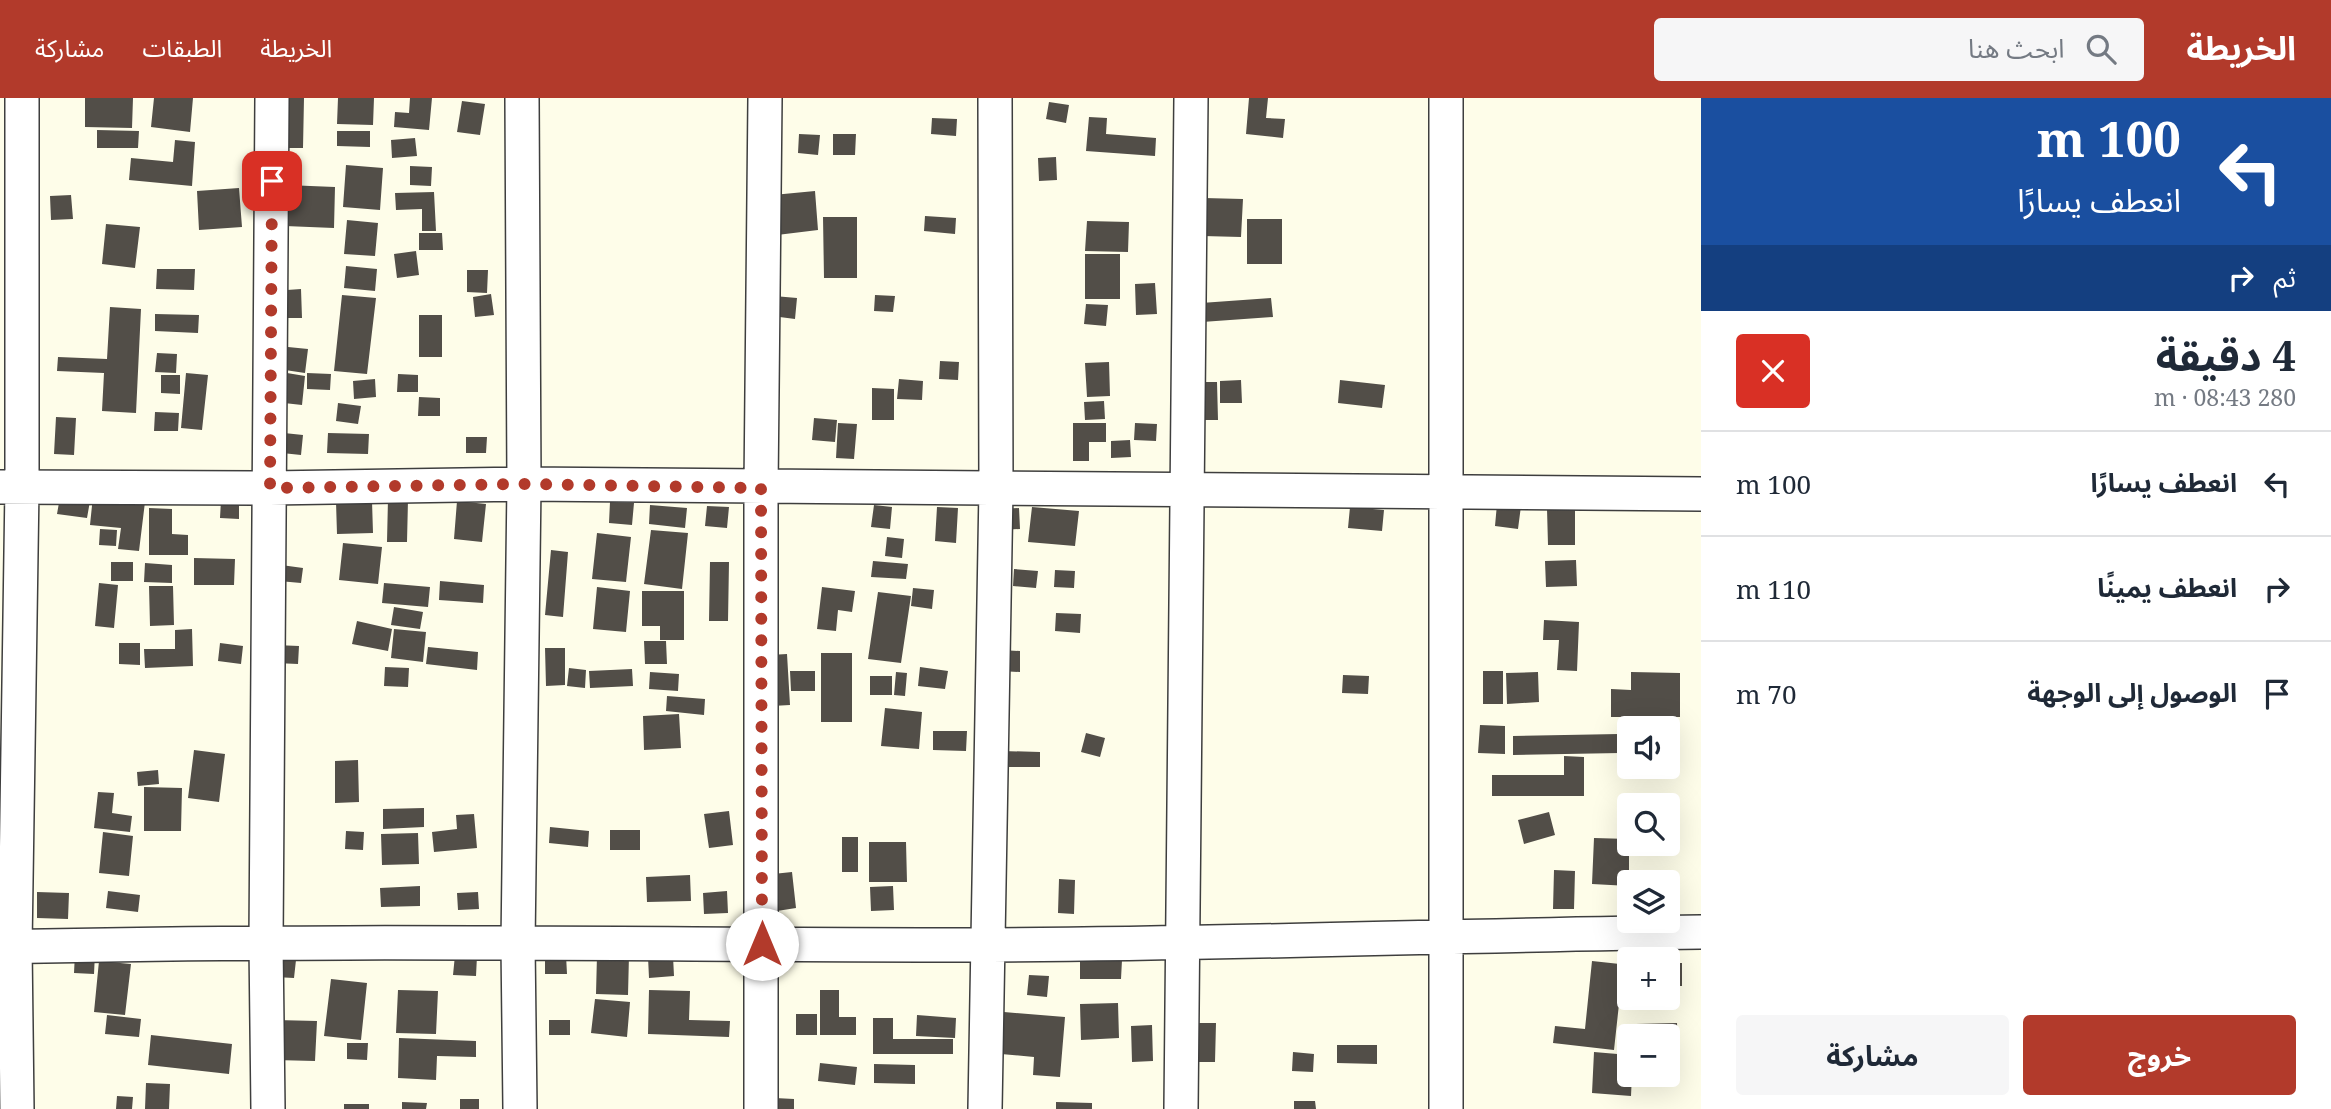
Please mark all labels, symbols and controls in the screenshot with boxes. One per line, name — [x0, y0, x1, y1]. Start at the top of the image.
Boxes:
search box — [1654, 18, 2144, 81]
text: الخريطة — [2186, 25, 2296, 70]
text: ابحث هنا — [1968, 30, 2064, 66]
icon: search — [2082, 30, 2120, 68]
text: مشاركة — [35, 31, 104, 64]
text: الطبقات — [142, 31, 222, 64]
text: الخريطة — [260, 31, 332, 64]
text: 100 m — [2037, 105, 2181, 171]
icon: left — [2205, 126, 2296, 217]
pin — [242, 151, 302, 211]
icon: arrive — [253, 162, 291, 200]
text: انعطف يسارًا — [2017, 178, 2181, 221]
icon: right — [2222, 259, 2260, 297]
text: ثم — [2274, 259, 2296, 295]
text: 4 دقيقة — [2156, 326, 2296, 383]
button: close — [1736, 334, 1810, 408]
text: 280 m · 08:43 — [2154, 381, 2296, 413]
text: انعطف يسارًا — [2091, 464, 2237, 500]
icon: left — [2258, 465, 2296, 503]
text: 100 m — [1736, 466, 1811, 502]
text: انعطف يمينًا — [2097, 569, 2237, 605]
icon: right — [2258, 570, 2296, 608]
text: 110 m — [1736, 571, 1811, 607]
text: الوصول إلى الوجهة — [2027, 674, 2237, 710]
icon: arrive — [2258, 675, 2296, 713]
text: 70 m — [1736, 676, 1796, 712]
map controls — [1617, 716, 1680, 1087]
button: sound — [1617, 716, 1680, 779]
button: search — [1617, 793, 1680, 856]
button: layers — [1617, 870, 1680, 933]
position arrow — [725, 907, 799, 981]
button: + — [1617, 947, 1680, 1010]
button: مشاركة — [1736, 1015, 2009, 1095]
button: خروج — [2023, 1015, 2296, 1095]
button: − — [1617, 1024, 1680, 1087]

